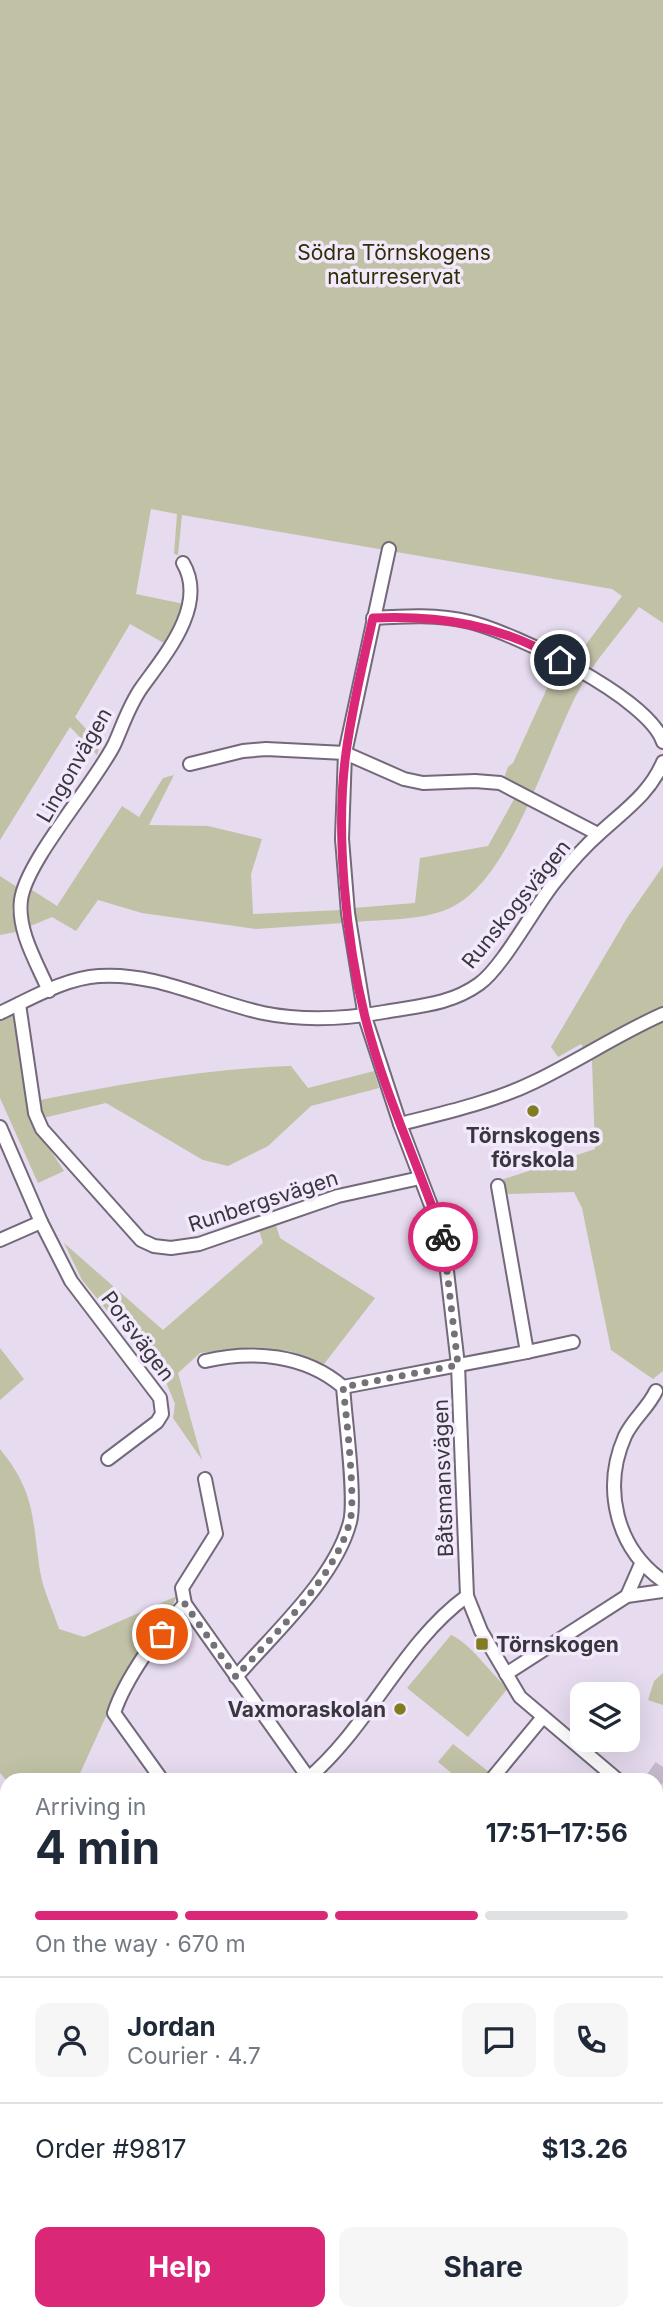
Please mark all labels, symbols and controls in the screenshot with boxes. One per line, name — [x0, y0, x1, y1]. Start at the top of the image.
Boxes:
park label: Södra Törnskogens naturreservat — [297, 240, 491, 289]
pin — [530, 630, 590, 690]
icon: home — [541, 641, 579, 679]
street label: Lingonvägen — [31, 703, 117, 827]
street label: Runskogsvägen — [457, 835, 575, 973]
marker: Törnskogens förskola — [525, 1103, 541, 1119]
place label: Törnskogens förskola — [466, 1123, 600, 1172]
street label: Runbergsvägen — [185, 1165, 341, 1237]
courier — [408, 1202, 478, 1272]
icon: bike — [424, 1218, 462, 1256]
street label: Porsvägen — [96, 1286, 180, 1386]
street label: Båtsmansvägen — [428, 1399, 458, 1557]
pin — [132, 1604, 192, 1664]
icon: bag — [143, 1615, 181, 1653]
place label: Törnskogen — [496, 1632, 619, 1657]
marker: Törnskogen — [474, 1636, 490, 1652]
map controls — [570, 1682, 640, 1752]
button: layers — [570, 1682, 640, 1752]
place label: Vaxmoraskolan — [227, 1697, 386, 1722]
marker: Vaxmoraskolan — [392, 1701, 408, 1717]
text: Arriving in — [35, 1793, 146, 1821]
text: 17:51–17:56 — [485, 1817, 628, 1848]
text: 4 min — [35, 1819, 160, 1875]
text: On the way · 670 m — [35, 1930, 246, 1958]
button: person — [35, 2003, 109, 2077]
button: chat — [462, 2003, 536, 2077]
button: phone — [554, 2003, 628, 2077]
text: Jordan — [127, 2011, 216, 2042]
text: Courier · 4.7 — [127, 2042, 261, 2070]
text: Order #9817 — [35, 2133, 186, 2164]
text: $13.26 — [542, 2133, 628, 2164]
button: Help — [35, 2227, 325, 2307]
button: Share — [339, 2227, 628, 2307]

